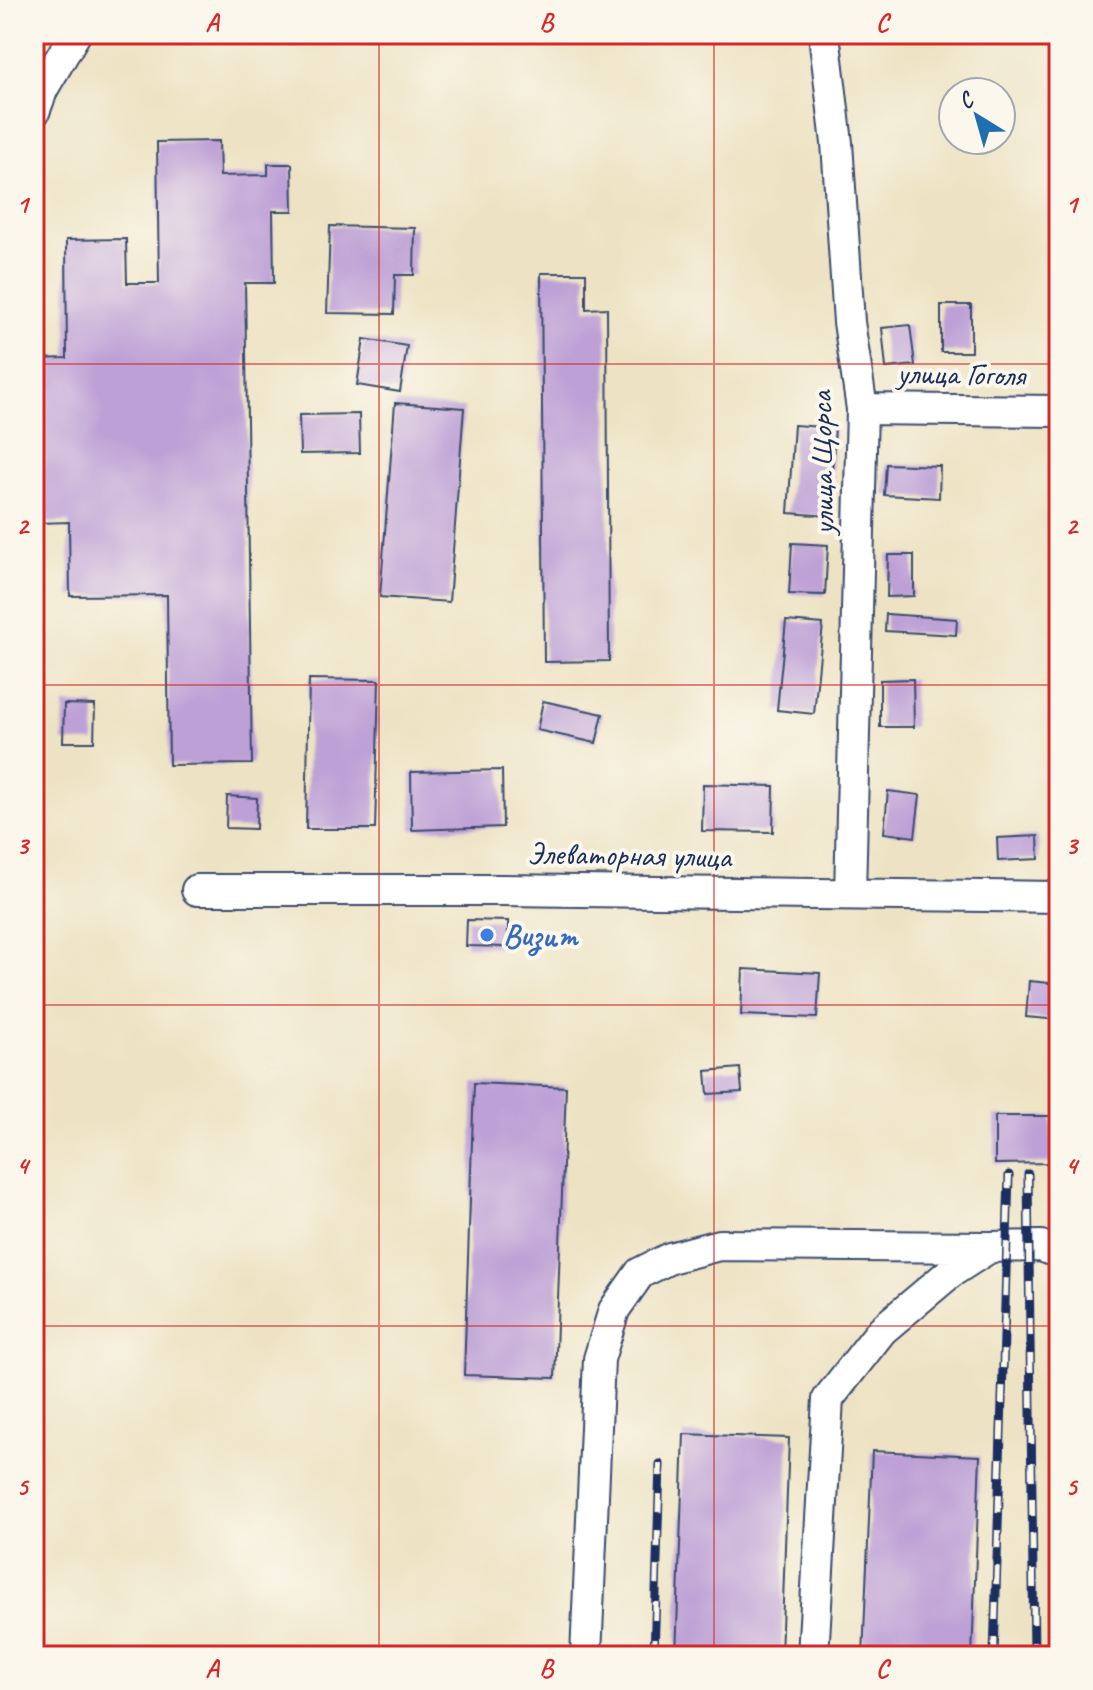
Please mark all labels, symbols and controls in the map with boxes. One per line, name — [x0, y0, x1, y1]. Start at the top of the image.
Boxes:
text: A — [205, 6, 220, 39]
text: B — [539, 6, 555, 39]
text: C — [876, 6, 892, 39]
north arrow — [937, 76, 1017, 156]
text: С — [953, 84, 981, 115]
text: 1 — [16, 188, 31, 221]
text: 1 — [1065, 188, 1080, 221]
street label: улица Гоголя — [895, 352, 1027, 396]
street label: улица Щорса — [800, 389, 844, 537]
text: 2 — [16, 509, 30, 542]
text: 2 — [1065, 509, 1079, 542]
text: 3 — [16, 829, 30, 862]
text: 3 — [1065, 829, 1079, 862]
street label: Элеваторная улица — [527, 833, 734, 877]
place label: Визит — [503, 915, 580, 957]
marker: Визит — [478, 926, 496, 944]
text: 4 — [16, 1149, 31, 1182]
text: 4 — [1065, 1149, 1080, 1182]
text: 5 — [16, 1470, 30, 1503]
text: 5 — [1065, 1470, 1079, 1503]
text: A — [205, 1652, 220, 1685]
text: B — [539, 1652, 555, 1685]
text: C — [876, 1652, 892, 1685]

